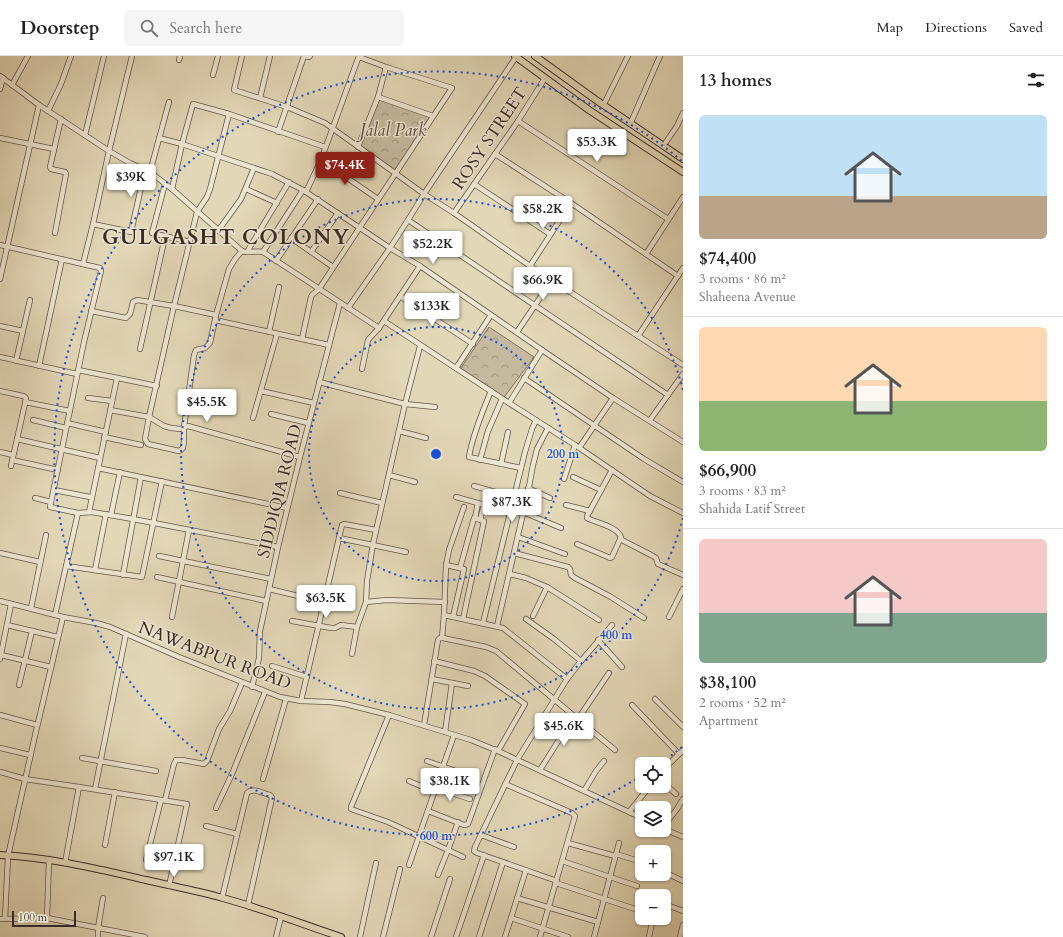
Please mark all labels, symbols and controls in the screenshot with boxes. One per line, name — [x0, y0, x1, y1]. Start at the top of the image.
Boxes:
search box — [124, 10, 404, 46]
text: Doorstep — [20, 15, 100, 41]
icon: search — [138, 17, 160, 39]
text: Search here — [170, 18, 242, 38]
text: Map — [877, 18, 903, 37]
text: Directions — [925, 18, 987, 37]
text: Saved — [1009, 18, 1043, 37]
text: 13 homes — [699, 69, 772, 92]
icon: filters — [1025, 69, 1047, 91]
street label: ROSY STREET — [447, 83, 532, 194]
park label: Jalal Park — [356, 119, 427, 142]
pin: $53.3K — [564, 129, 630, 163]
text: $53.3K — [577, 133, 617, 151]
icon: home — [837, 141, 909, 213]
pin: $74.4K — [312, 152, 378, 186]
text: $74.4K — [325, 156, 365, 174]
pin: $39K — [107, 164, 155, 198]
text: $39K — [116, 168, 146, 186]
pin: $58.2K — [510, 196, 576, 230]
text: $58.2K — [523, 200, 563, 218]
district label: GULGASHT COLONY — [102, 223, 350, 252]
pin: $52.2K — [400, 231, 466, 265]
text: $52.2K — [413, 235, 453, 253]
text: $74,400 — [699, 247, 756, 270]
pin: $66.9K — [510, 267, 576, 301]
text: 3 rooms · 86 m² — [699, 270, 786, 288]
text: $66.9K — [523, 271, 563, 289]
text: Shaheena Avenue — [699, 288, 796, 306]
pin: $133K — [404, 293, 460, 327]
text: $133K — [413, 297, 451, 315]
icon: home — [837, 353, 909, 425]
pin: $45.5K — [174, 389, 240, 423]
text: $45.5K — [187, 393, 227, 411]
street label: SIDDIQIA ROAD — [252, 422, 307, 560]
text: 200 m — [547, 446, 580, 462]
centre of rings — [429, 447, 443, 461]
text: $66,900 — [699, 459, 756, 482]
text: 3 rooms · 83 m² — [699, 482, 786, 500]
pin: $87.3K — [479, 489, 545, 523]
text: $87.3K — [492, 493, 532, 511]
text: Shahida Latif Street — [699, 500, 805, 518]
icon: home — [837, 565, 909, 637]
pin: $63.5K — [293, 585, 359, 619]
text: $63.5K — [306, 589, 346, 607]
street label: NAWABPUR ROAD — [135, 616, 295, 695]
text: 400 m — [600, 627, 633, 643]
text: $38,100 — [699, 671, 756, 694]
text: 2 rooms · 52 m² — [699, 694, 786, 712]
text: Apartment — [699, 712, 758, 730]
pin: $45.6K — [531, 713, 597, 747]
text: $45.6K — [544, 717, 584, 735]
map controls — [635, 757, 671, 925]
button: locate — [635, 757, 671, 793]
pin: $38.1K — [417, 768, 483, 802]
text: $38.1K — [430, 772, 470, 790]
button: layers — [635, 801, 671, 837]
text: 600 m — [420, 828, 453, 844]
pin: $97.1K — [141, 844, 207, 878]
button: + — [635, 845, 671, 881]
text: $97.1K — [154, 848, 194, 866]
button: − — [635, 889, 671, 925]
scale bar — [12, 909, 76, 928]
text: 100 m — [18, 910, 47, 925]

